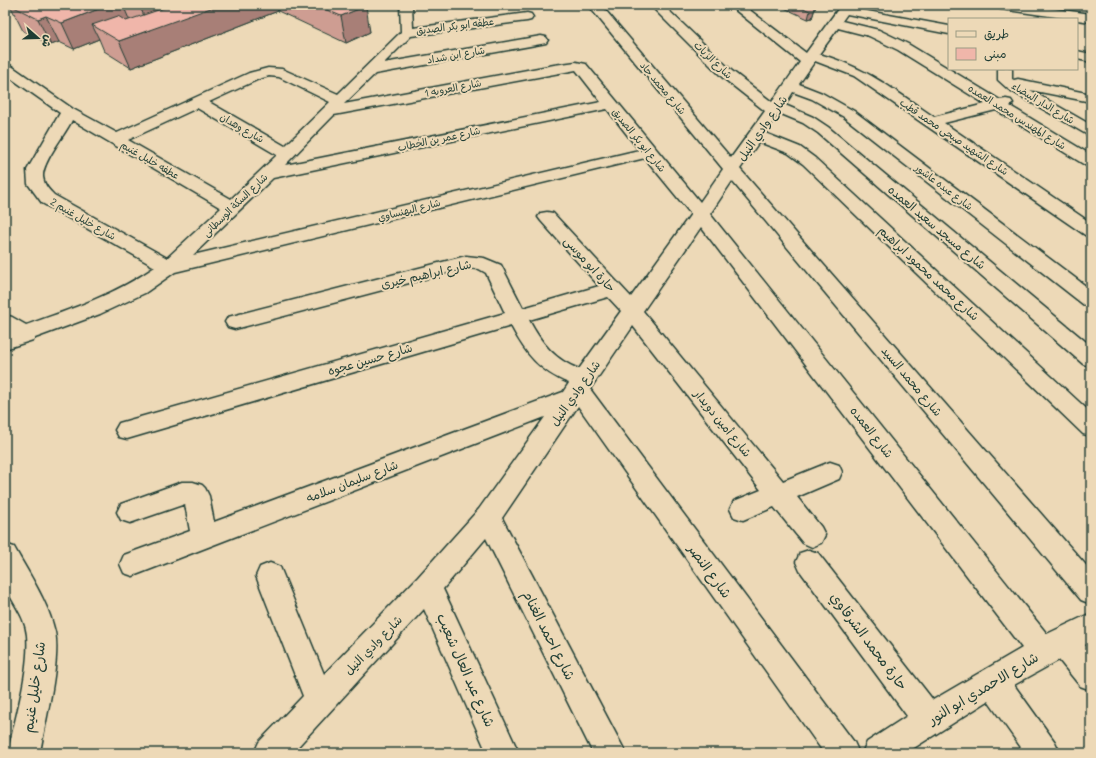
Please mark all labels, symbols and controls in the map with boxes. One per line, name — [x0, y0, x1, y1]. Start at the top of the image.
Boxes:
street label: عطفه ابو بكر الصديق — [415, 15, 495, 37]
north arrow — [18, 18, 58, 58]
legend — [948, 18, 1078, 70]
text: طريق — [984, 26, 1009, 41]
text: ش — [39, 33, 56, 50]
street label: شارع الزيات — [690, 38, 735, 82]
street label: شارع ابن شداد — [426, 43, 486, 67]
text: مبنى — [984, 46, 1007, 62]
street label: شارع محمد جاد — [636, 59, 689, 118]
street label: شارع العروبه 1 — [423, 76, 483, 101]
street label: شارع الدار البيضاء — [1009, 79, 1077, 128]
street label: شارع المهندس محمد العمده — [965, 82, 1069, 153]
street label: شارع وادي النيل — [734, 92, 792, 165]
street label: شارع الشهيد صبحى محمد قطب — [897, 96, 1011, 179]
street label: شارع ابو بكر الصديق — [609, 105, 669, 175]
street label: شارع وهدان — [217, 110, 267, 147]
street label: شارع عمر بن الخطاب — [396, 124, 482, 155]
street label: عطفه خليل غنيم — [118, 138, 182, 183]
street label: شارع عبده عاشور — [911, 160, 976, 214]
street label: شارع السكة الوسطانى — [200, 170, 271, 240]
street label: شارع مسجد سعيد العمده — [884, 182, 989, 274]
street label: شارع خليل غنيم 2 — [47, 195, 118, 244]
street label: شارع البهنساوي — [376, 196, 442, 226]
street label: شارع محمد محمود ابراهيم — [874, 223, 982, 325]
street label: حارة ابو موسى — [560, 233, 619, 296]
street label: شارع ابراهيم خيرى — [379, 256, 473, 294]
street label: شارع حسين عجوه — [326, 340, 415, 380]
street label: شارع محمد السيد — [877, 343, 946, 420]
street label: شارع وادي النيل — [547, 357, 605, 430]
street label: شارع أمين دويدار — [689, 385, 755, 461]
street label: شارع العمده — [846, 403, 897, 462]
street label: شارع سليمان سلامه — [304, 457, 401, 507]
street label: شارع النصر — [683, 540, 736, 602]
street label: شارع احمد الغنام — [516, 587, 579, 684]
street label: حارة محمد الشرقاوي — [825, 588, 912, 695]
street label: شارع عبد العال شعيب — [432, 610, 499, 730]
street label: شارع وادي النيل — [341, 612, 407, 679]
street label: شارع خليل غنيم — [19, 640, 51, 734]
street label: شارع الاحمدي ابو النور — [924, 648, 1043, 730]

